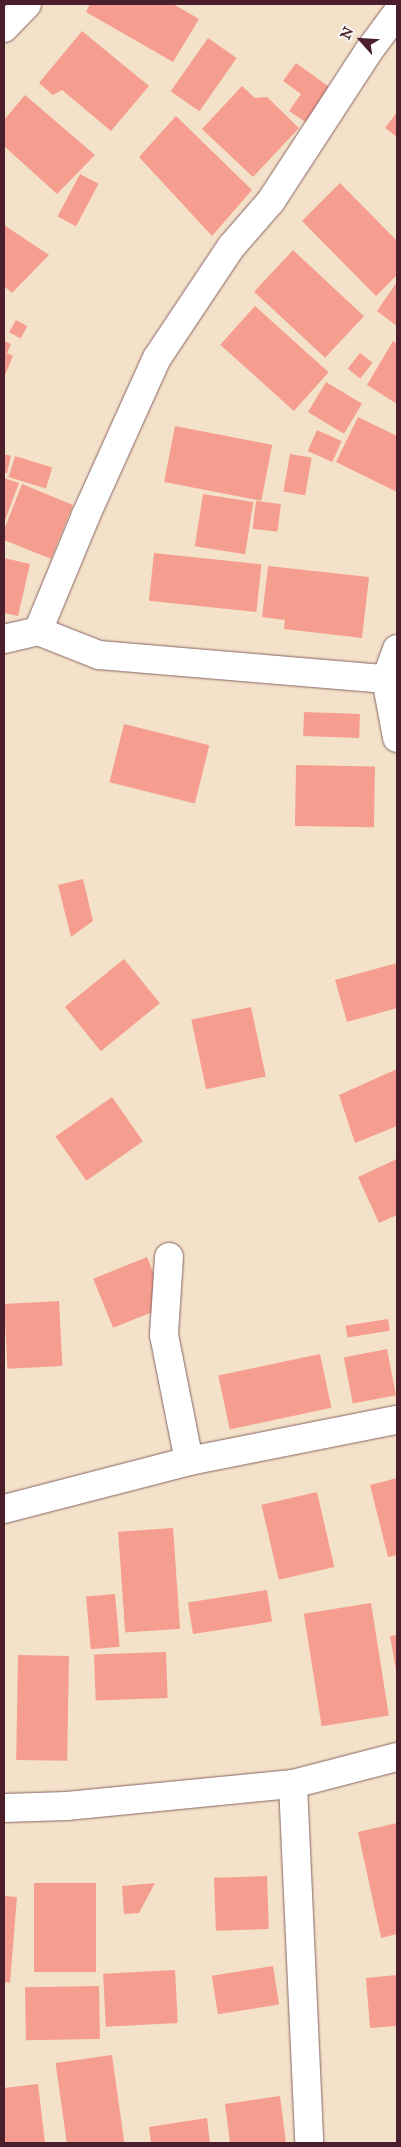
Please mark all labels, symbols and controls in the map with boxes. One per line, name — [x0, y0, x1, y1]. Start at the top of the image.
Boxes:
north arrow — [336, 15, 386, 65]
text: N — [337, 24, 357, 42]

